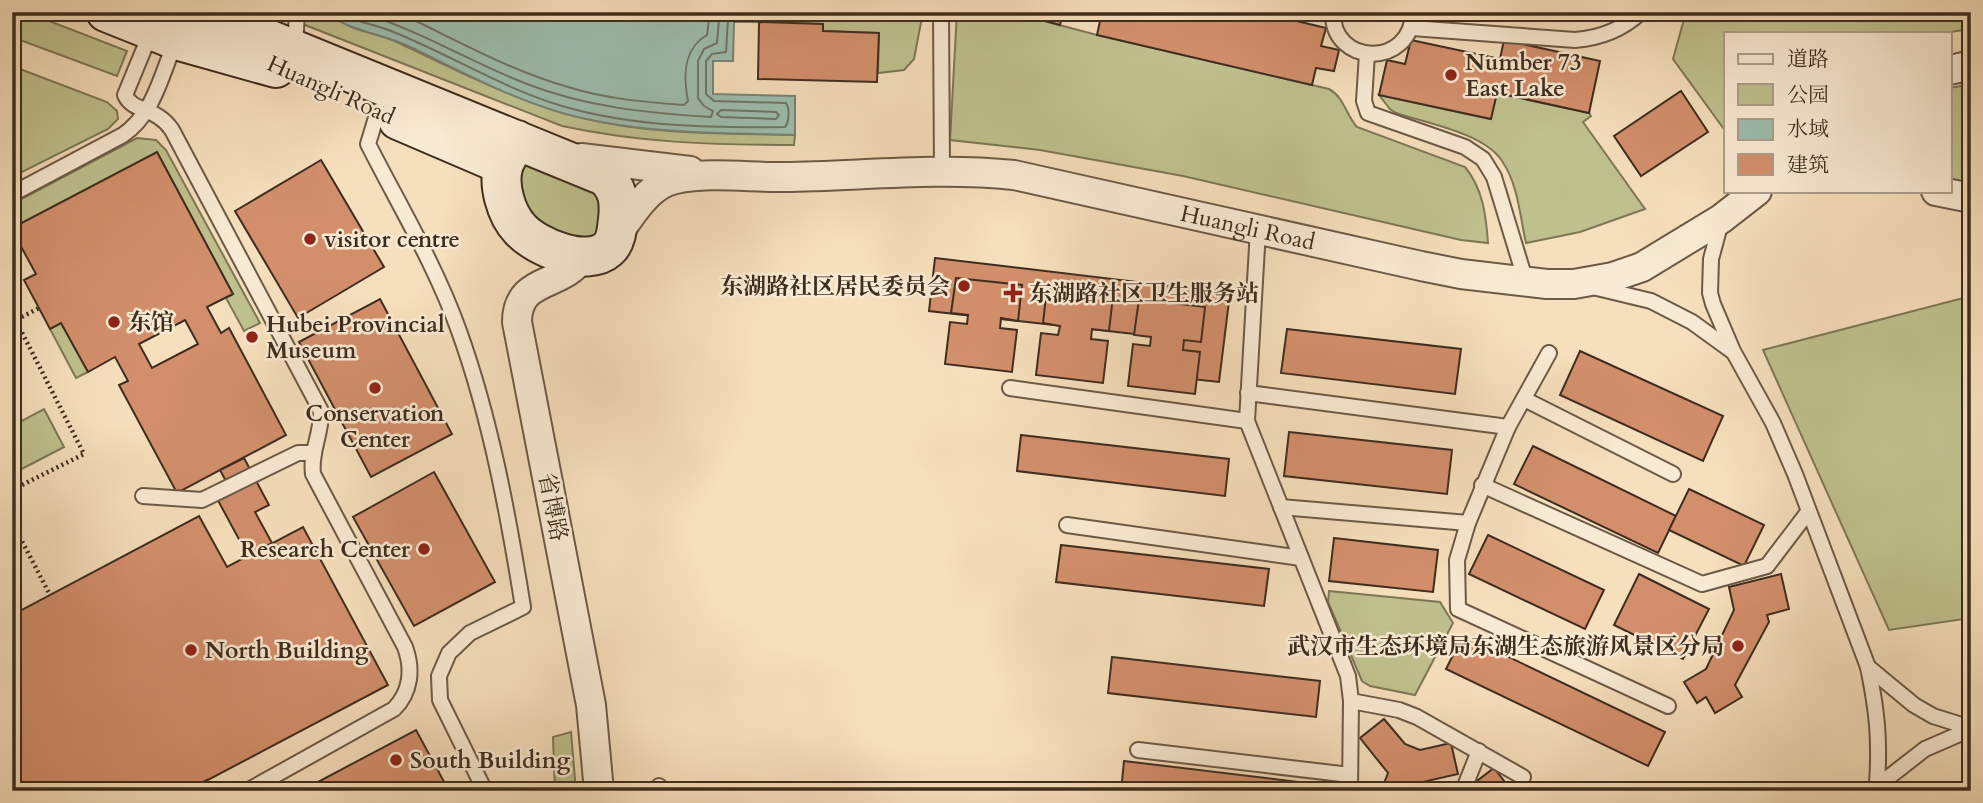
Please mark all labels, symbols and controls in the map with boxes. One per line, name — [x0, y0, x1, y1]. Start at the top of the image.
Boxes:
legend — [1724, 32, 1952, 192]
text: 道路 — [1787, 45, 1829, 74]
place label: Number 73 East Lake — [1465, 47, 1582, 104]
street label: Huangli Road — [262, 48, 400, 132]
marker: Number 73 East Lake — [1443, 67, 1459, 83]
text: 公园 — [1787, 81, 1829, 110]
text: 水域 — [1787, 115, 1829, 144]
text: 建筑 — [1787, 151, 1829, 180]
street label: Huangli Road — [1178, 197, 1319, 258]
place label: visitor centre — [324, 224, 460, 255]
marker: visitor centre — [302, 231, 318, 247]
place label: 东湖路社区居民委员会 — [720, 271, 950, 302]
marker: 东湖路社区居民委员会 — [956, 278, 972, 294]
place label: 东湖路社区卫生服务站 — [1029, 278, 1259, 309]
marker: 东湖路社区卫生服务站 — [1003, 283, 1023, 303]
place label: 东馆 — [128, 307, 174, 338]
place label: Hubei Provincial Museum — [266, 309, 445, 366]
marker: 东馆 — [106, 314, 122, 330]
marker: Hubei Provincial Museum — [244, 329, 260, 345]
marker: Conservation Center — [367, 380, 383, 396]
place label: Conservation Center — [305, 398, 445, 455]
street label: 省博路 — [531, 470, 575, 544]
place label: Research Center — [240, 534, 411, 565]
marker: Research Center — [416, 541, 432, 557]
place label: 武汉市生态环境局东湖生态旅游风景区分局 — [1287, 631, 1724, 662]
place label: North Building — [205, 635, 369, 666]
marker: 武汉市生态环境局东湖生态旅游风景区分局 — [1730, 638, 1746, 654]
marker: North Building — [183, 642, 199, 658]
place label: South Building — [410, 745, 570, 776]
marker: South Building — [388, 752, 404, 768]

